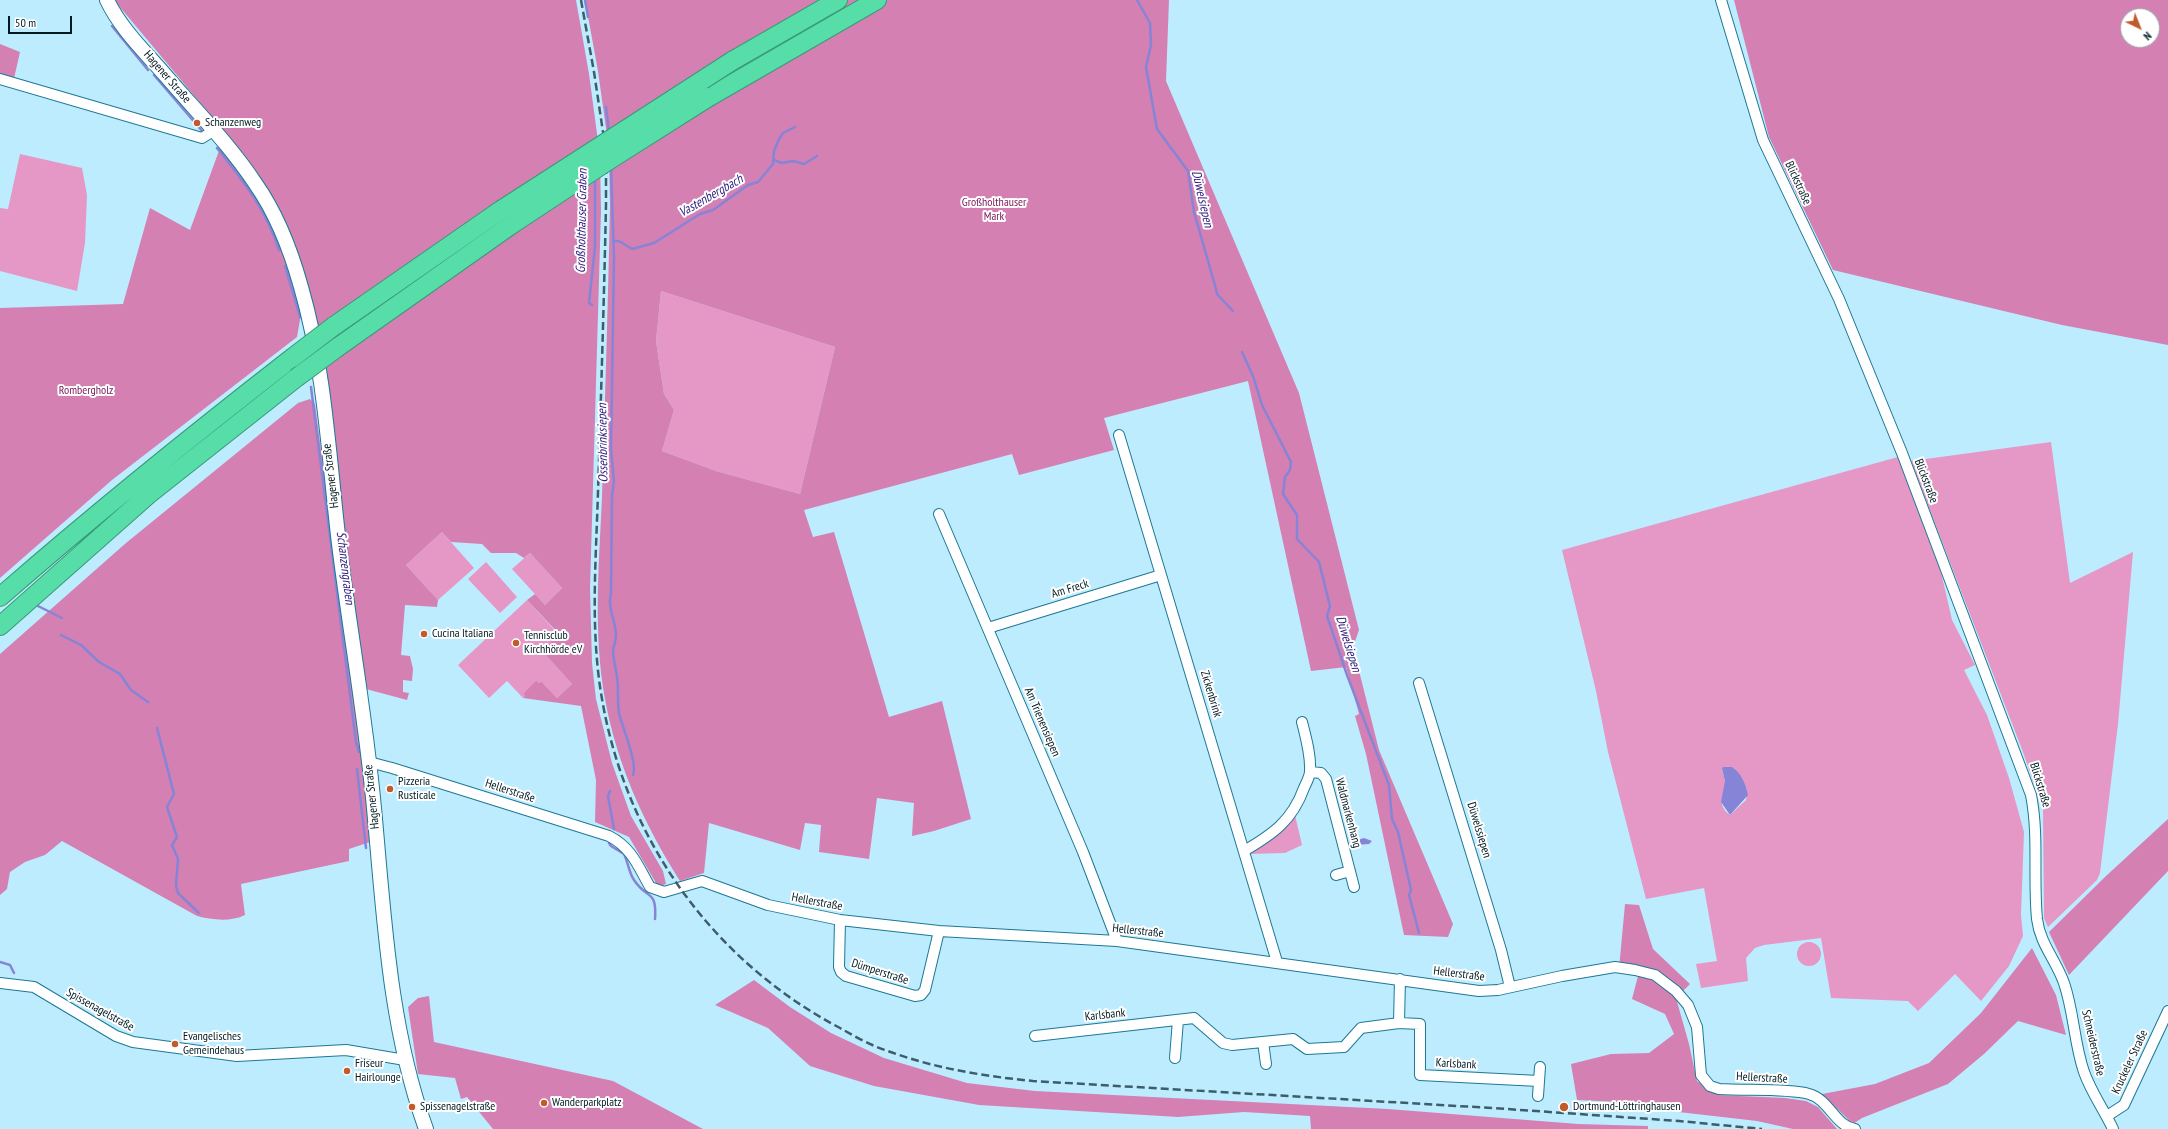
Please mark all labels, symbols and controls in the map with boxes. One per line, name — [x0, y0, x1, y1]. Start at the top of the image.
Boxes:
scale bar — [10, 8, 74, 34]
north arrow — [2120, 8, 2160, 48]
text: 50 m — [15, 15, 36, 30]
text: N — [2141, 29, 2154, 43]
street label: Hagener Straße — [140, 48, 194, 106]
place label: Schanzenweg — [205, 116, 261, 130]
marker: Schanzenweg — [192, 118, 202, 128]
street label: Blickstraße — [1782, 159, 1814, 207]
water label: Großholthauser Graben — [573, 169, 591, 273]
water label: Düwelsiepen — [1188, 169, 1216, 229]
water label: Vastenbergbach — [676, 171, 746, 221]
park label: Großholthauser Mark — [962, 196, 1026, 224]
park label: Rombergholz — [59, 384, 113, 398]
water label: Ossenbrinksiepen — [595, 403, 611, 483]
street label: Hagener Straße — [320, 443, 342, 509]
street label: Blickstraße — [1911, 457, 1941, 505]
water label: Schanzengraben — [333, 531, 357, 605]
street label: Am Freck — [1050, 577, 1090, 601]
water label: Düwelsiepen — [1332, 614, 1364, 674]
place label: Cucina Italiana — [432, 627, 493, 641]
marker: Cucina Italiana — [419, 629, 429, 639]
place label: Tennisclub Kirchhörde eV — [524, 629, 582, 657]
marker: Tennisclub Kirchhörde eV — [511, 638, 521, 648]
street label: Zickenbrink — [1197, 669, 1225, 719]
street label: Am Trienensiepen — [1021, 685, 1063, 759]
street label: Blickstraße — [2026, 761, 2054, 809]
street label: Hagener Straße — [361, 764, 383, 830]
place label: Pizzeria Rusticale — [398, 775, 436, 803]
street label: Hellerstraße — [483, 776, 537, 806]
street label: Waldmarkenhang — [1332, 777, 1364, 849]
marker: Pizzeria Rusticale — [385, 784, 395, 794]
street label: Düwelssiepen — [1464, 800, 1494, 860]
street label: Hellerstraße — [790, 890, 844, 914]
street label: Hellerstraße — [1112, 921, 1164, 941]
street label: Dümperstraße — [850, 956, 910, 988]
street label: Hellerstraße — [1433, 964, 1485, 984]
street label: Spissenagelstraße — [64, 985, 136, 1035]
street label: Karlsbank — [1084, 1006, 1126, 1024]
street label: Schneiderstraße — [2078, 1009, 2108, 1077]
street label: Kruckeler Straße — [2109, 1028, 2151, 1096]
place label: Evangelisches Gemeindehaus — [183, 1030, 244, 1058]
marker: Evangelisches Gemeindehaus — [170, 1039, 180, 1049]
street label: Karlsbank — [1435, 1056, 1477, 1072]
place label: Friseur Hairlounge — [355, 1057, 401, 1085]
marker: Friseur Hairlounge — [342, 1066, 352, 1076]
street label: Hellerstraße — [1736, 1069, 1788, 1087]
place label: Wanderparkplatz — [552, 1096, 622, 1110]
marker: Wanderparkplatz — [539, 1098, 549, 1108]
place label: Spissenagelstraße — [420, 1100, 495, 1114]
place label: Dortmund-Löttringhausen — [1573, 1100, 1680, 1114]
marker: Dortmund-Löttringhausen — [1558, 1101, 1570, 1113]
marker: Spissenagelstraße — [407, 1102, 417, 1112]

